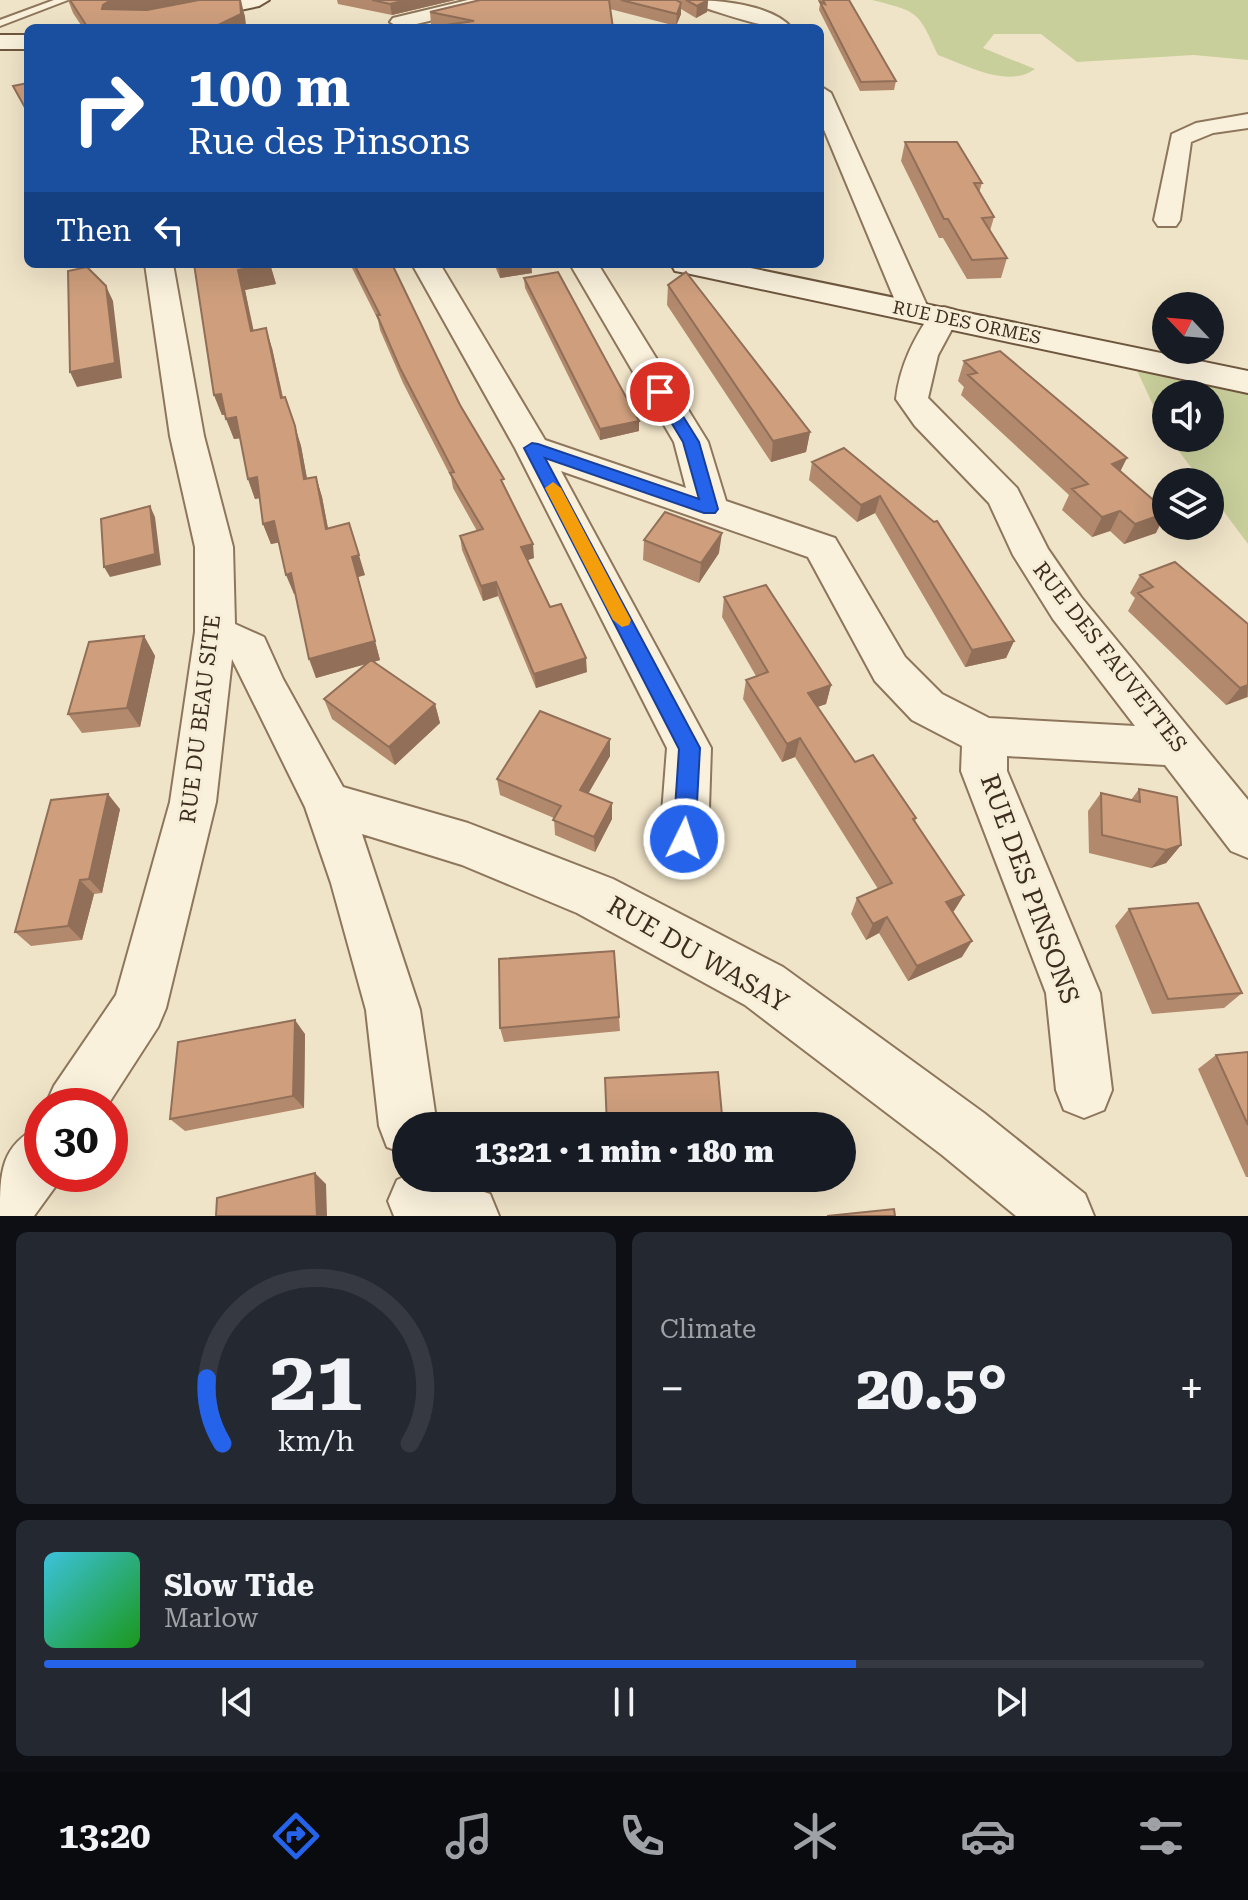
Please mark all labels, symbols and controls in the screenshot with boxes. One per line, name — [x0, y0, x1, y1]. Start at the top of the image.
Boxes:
text: 100 m — [188, 54, 350, 120]
icon: right — [56, 56, 160, 160]
text: Rue des Pinsons — [188, 121, 470, 163]
icon: left — [147, 208, 191, 252]
text: Then — [56, 213, 131, 248]
north arrow — [1152, 292, 1224, 364]
map controls — [1152, 292, 1224, 540]
street label: RUE DES ORMES — [891, 296, 1043, 348]
pin — [626, 358, 694, 426]
icon: arrive — [638, 370, 682, 414]
button: sound — [1152, 380, 1224, 452]
button: layers — [1152, 468, 1224, 540]
street label: RUE DES FAUVETTES — [1028, 557, 1192, 757]
street label: RUE DU BEAU SITE — [175, 613, 225, 825]
street label: RUE DES PINSONS — [974, 770, 1086, 1008]
position arrow — [642, 797, 726, 881]
street label: RUE DU WASAY — [602, 890, 794, 1018]
speed limit sign: 30 — [24, 1088, 128, 1192]
text: 13:21 · 1 min · 180 m — [474, 1134, 774, 1169]
text: Climate — [660, 1314, 756, 1344]
text: 21 — [269, 1333, 363, 1430]
text: 20.5° — [857, 1353, 1007, 1424]
text: − — [660, 1363, 685, 1415]
text: + — [1179, 1363, 1204, 1415]
text: km/h — [278, 1424, 354, 1458]
text: Slow Tide — [164, 1568, 314, 1603]
text: Marlow — [164, 1603, 258, 1633]
icon: previous — [215, 1680, 259, 1724]
icon: pause — [602, 1680, 646, 1724]
icon: next — [989, 1680, 1033, 1724]
icon: directions — [268, 1808, 324, 1864]
icon: music — [441, 1808, 497, 1864]
icon: phone — [614, 1808, 670, 1864]
icon: climate — [787, 1808, 843, 1864]
icon: car — [960, 1808, 1016, 1864]
icon: filters — [1133, 1808, 1189, 1864]
text: 13:20 — [59, 1815, 150, 1857]

